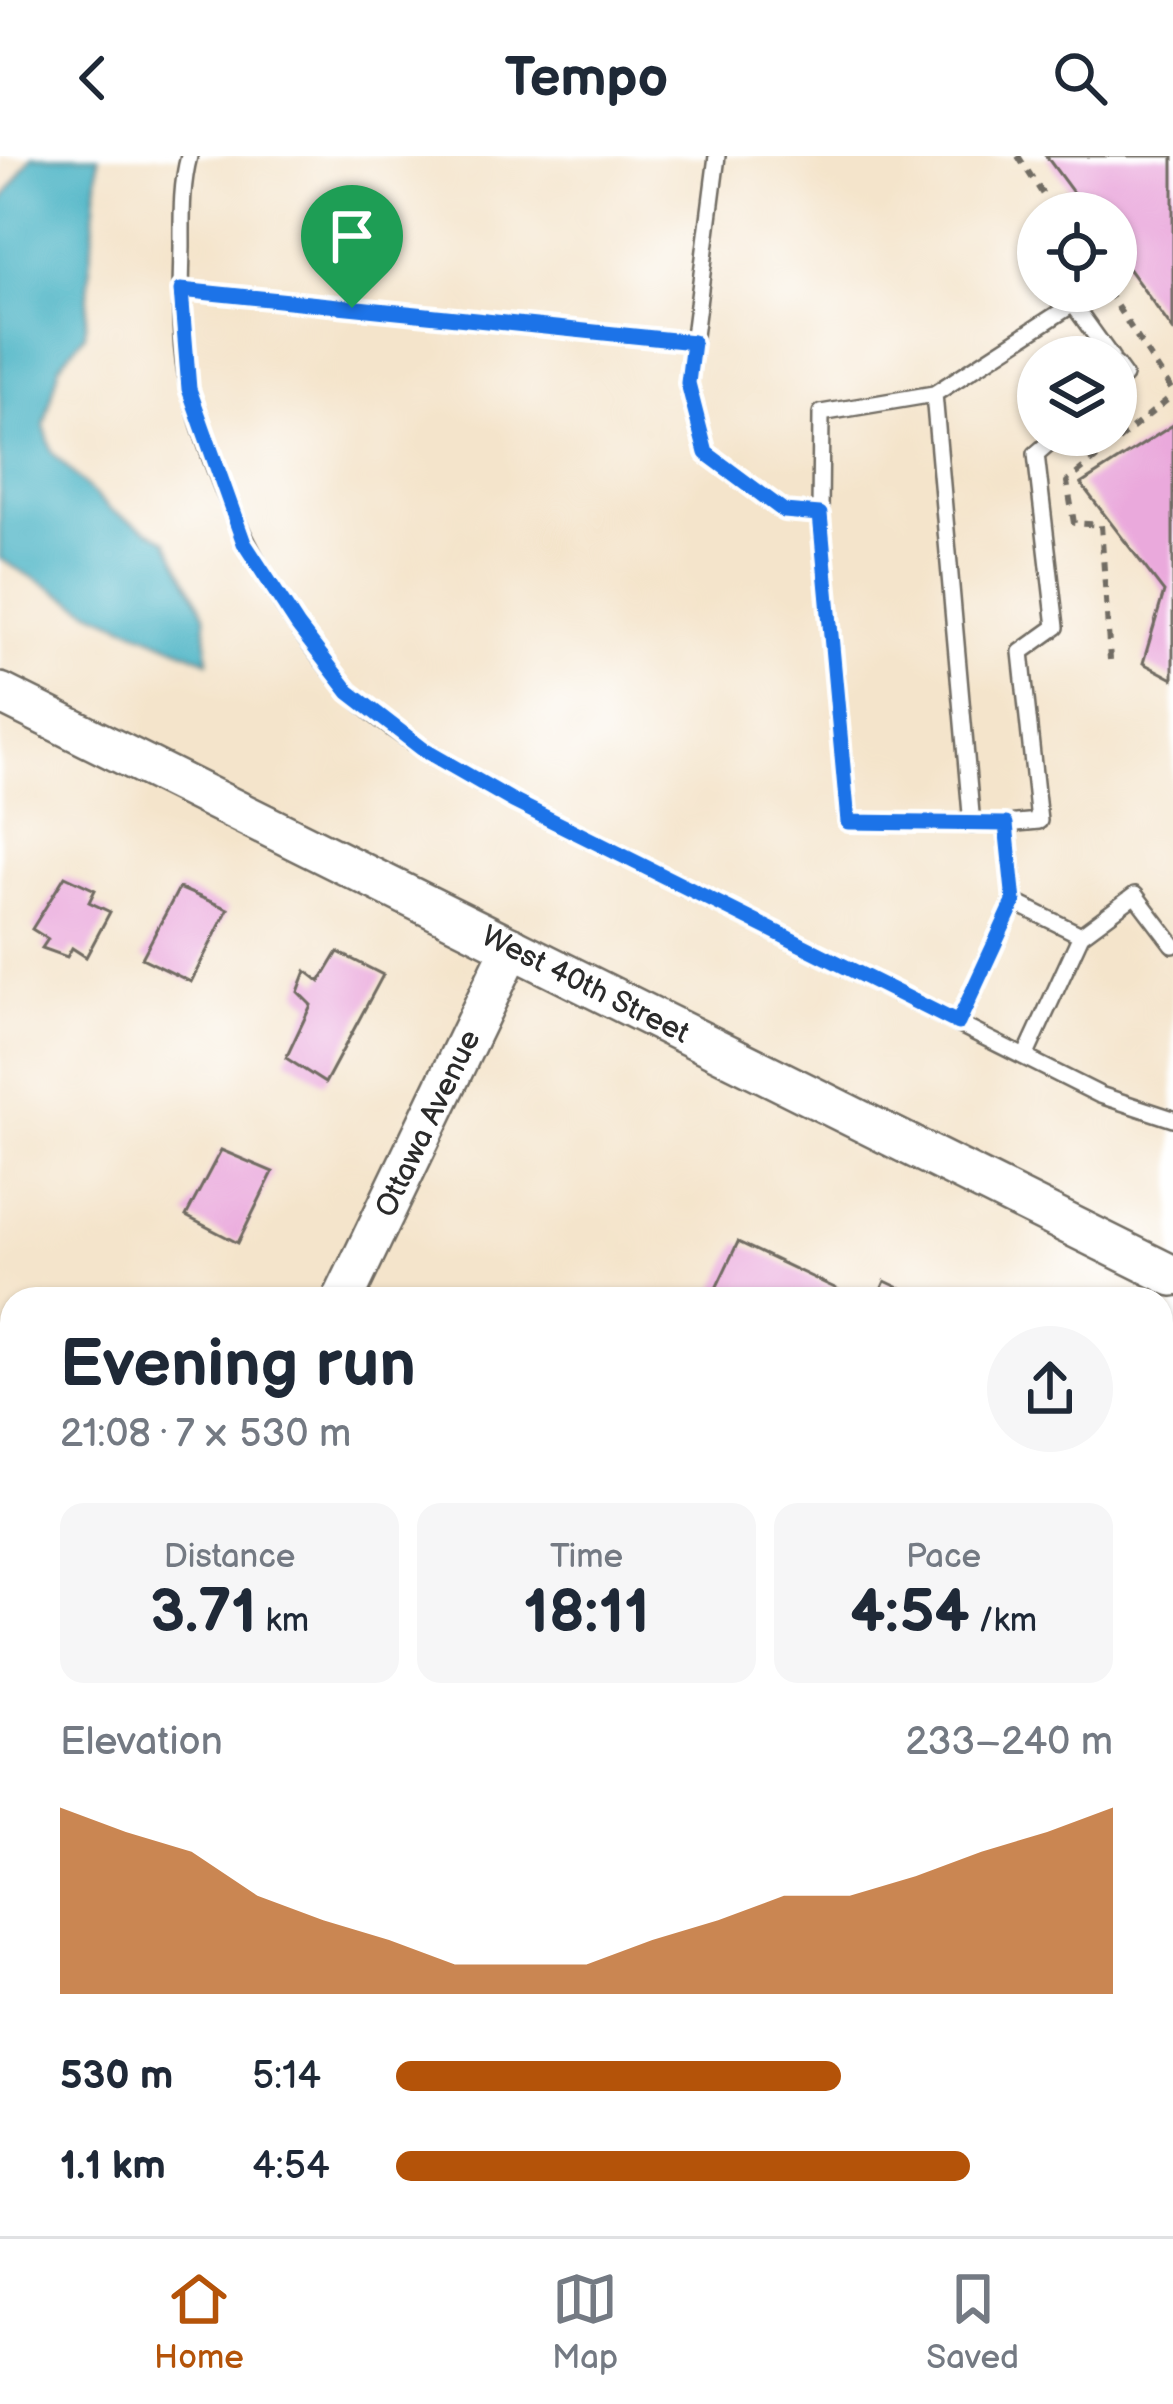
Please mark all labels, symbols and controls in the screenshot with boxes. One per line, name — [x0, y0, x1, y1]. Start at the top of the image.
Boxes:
icon: back — [60, 45, 126, 111]
icon: search — [1047, 45, 1113, 111]
text: Tempo — [505, 46, 668, 111]
pin — [301, 185, 403, 308]
map controls — [1017, 192, 1137, 456]
button: locate — [1017, 192, 1137, 312]
icon: arrive — [319, 203, 385, 269]
button: layers — [1017, 336, 1137, 456]
street label: West 40th Street — [475, 918, 695, 1052]
street label: Ottawa Avenue — [368, 1024, 488, 1223]
text: Evening run — [60, 1326, 416, 1405]
button: share — [987, 1326, 1113, 1452]
text: 21:08 · 7 × 530 m — [60, 1411, 351, 1458]
text: Distance — [164, 1537, 295, 1577]
text: Time — [550, 1537, 623, 1577]
text: Pace — [906, 1537, 981, 1577]
text: 3.71 — [150, 1577, 257, 1649]
text: 18:11 — [523, 1577, 650, 1649]
text: 4:54 — [850, 1577, 970, 1649]
text: km — [257, 1601, 309, 1641]
text: /km — [970, 1601, 1037, 1641]
text: Elevation — [60, 1719, 223, 1766]
text: 233–240 m — [905, 1719, 1113, 1766]
text: 530 m — [60, 2053, 173, 2100]
text: 5:14 — [252, 2053, 321, 2100]
text: 1.1 km — [60, 2143, 166, 2190]
text: 4:54 — [252, 2143, 330, 2190]
tab: Home — [154, 2266, 244, 2378]
tab: Map — [552, 2266, 618, 2378]
tab: Saved — [926, 2266, 1019, 2378]

